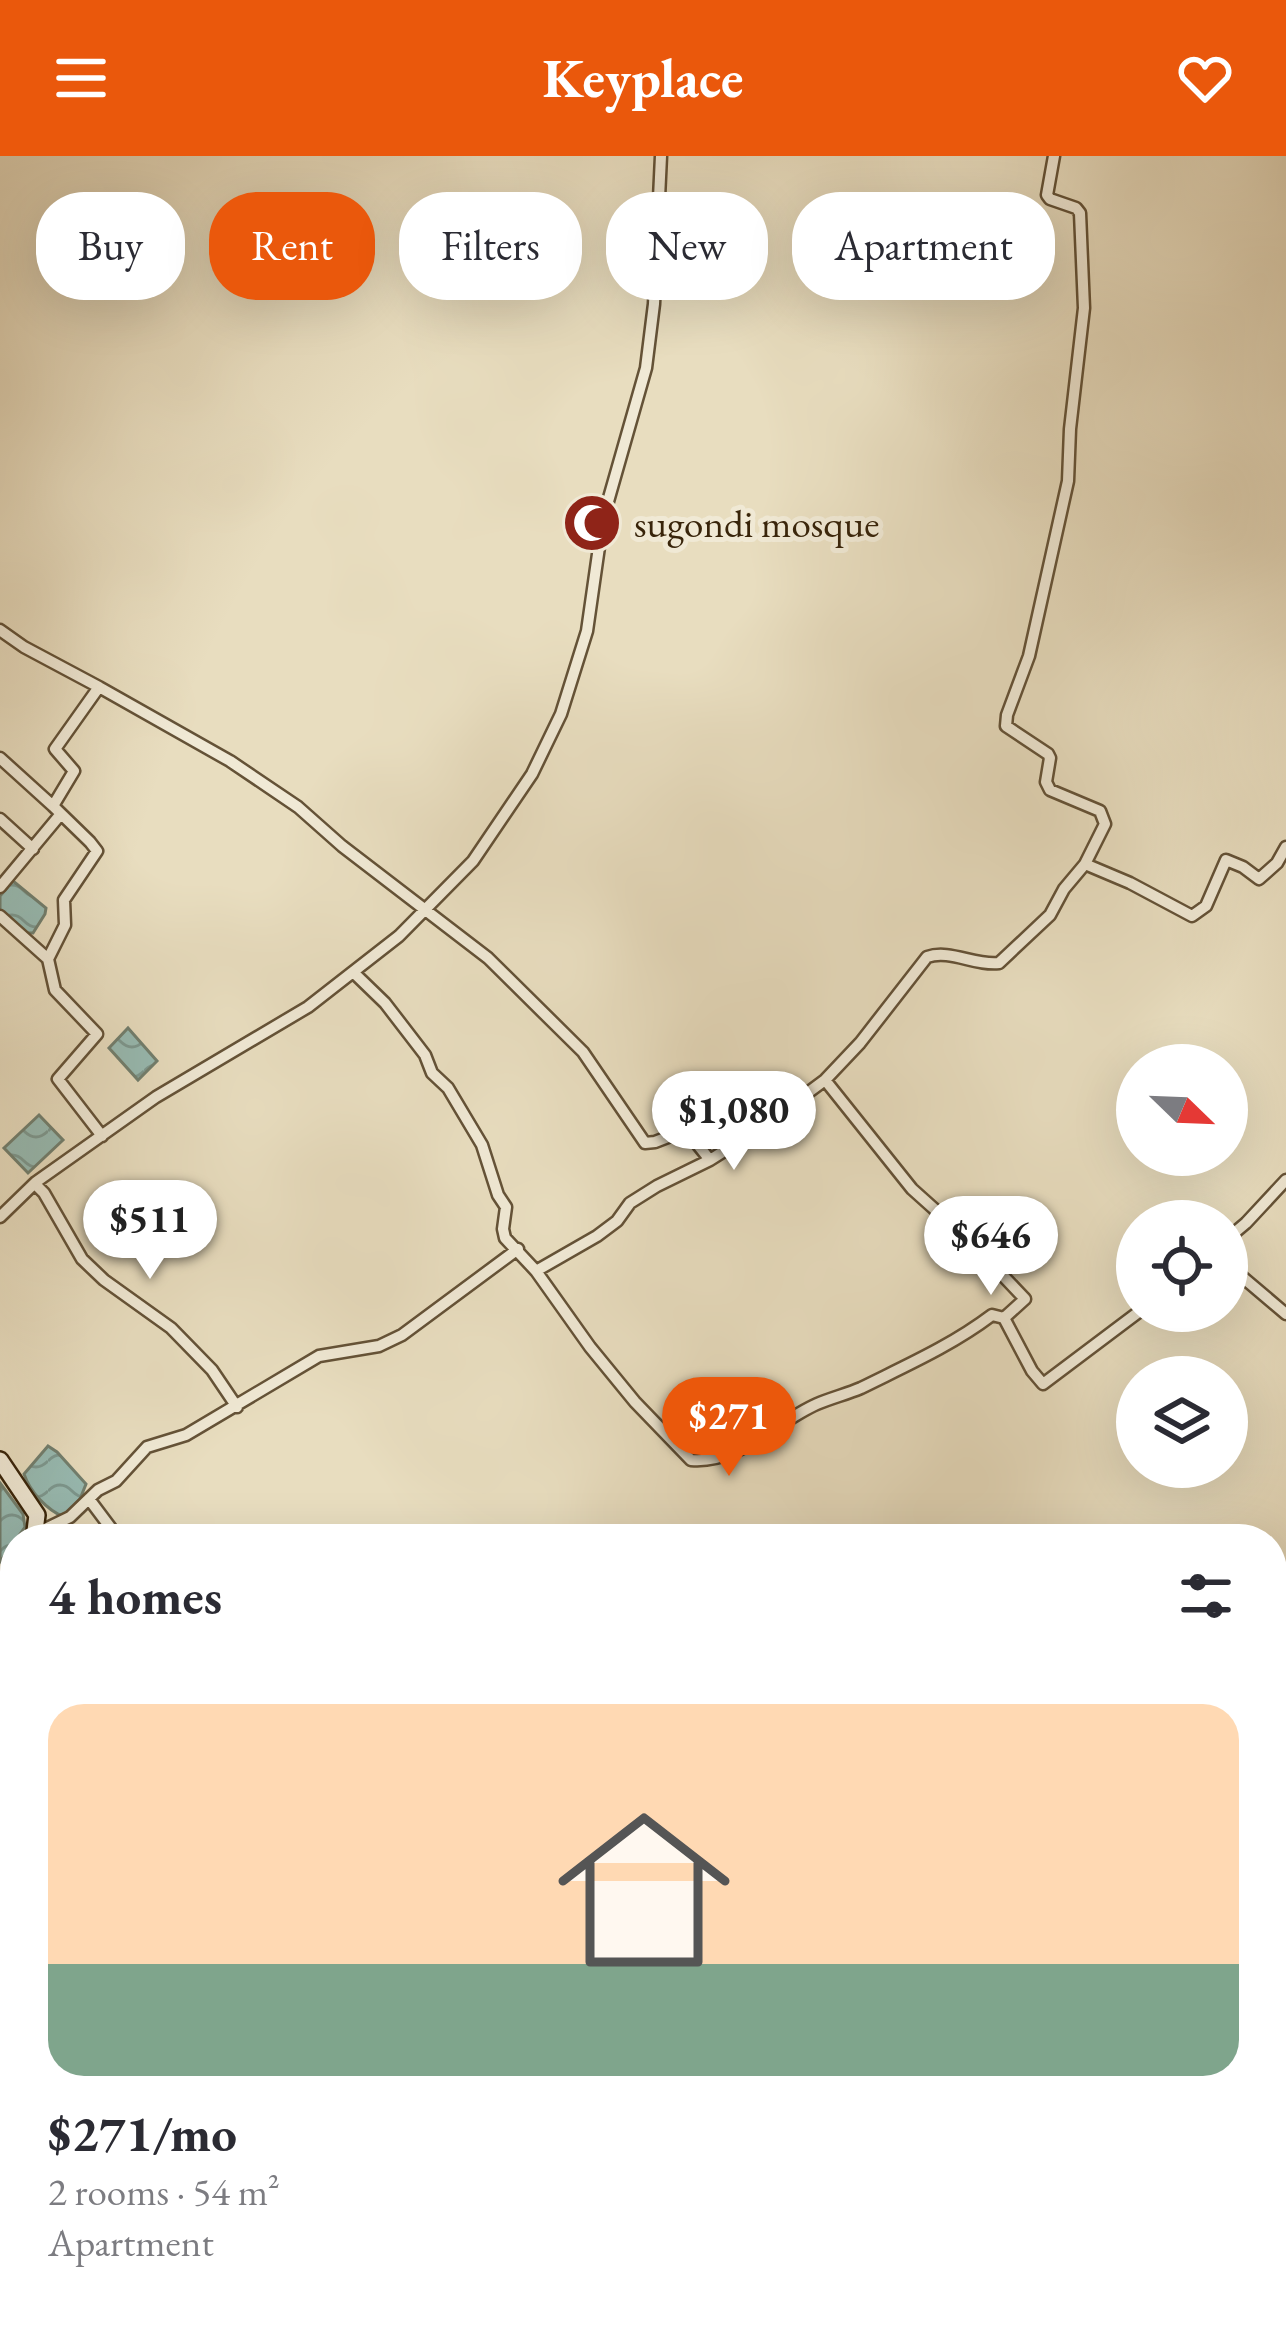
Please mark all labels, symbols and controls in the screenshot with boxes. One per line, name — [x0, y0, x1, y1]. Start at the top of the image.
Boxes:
text: Keyplace — [542, 43, 744, 113]
icon: menu — [48, 45, 114, 111]
icon: heart — [1172, 45, 1238, 111]
chip: Buy — [36, 192, 185, 300]
chip: Rent — [209, 192, 375, 300]
chip: Filters — [399, 192, 582, 300]
chip: New — [606, 192, 768, 300]
chip: Apartment — [792, 192, 1055, 300]
mosque icon: sugondi mosque — [561, 492, 623, 554]
place label: sugondi mosque — [634, 498, 879, 549]
north arrow — [1116, 1044, 1248, 1176]
map controls — [1116, 1044, 1248, 1488]
pin: $1,080 — [636, 1071, 832, 1173]
text: $1,080 — [679, 1084, 789, 1135]
pin: $511 — [79, 1180, 221, 1282]
text: $511 — [110, 1193, 190, 1244]
pin: $646 — [920, 1196, 1062, 1298]
button: locate — [1116, 1200, 1248, 1332]
text: $646 — [951, 1209, 1031, 1260]
button: layers — [1116, 1356, 1248, 1488]
pin: $271 — [658, 1377, 800, 1479]
text: $271 — [689, 1390, 769, 1441]
text: 4 homes — [48, 1563, 222, 1629]
icon: filters — [1173, 1563, 1239, 1629]
icon: home — [536, 1782, 752, 1998]
text: $271/mo — [48, 2100, 237, 2166]
text: 2 rooms · 54 m² — [48, 2166, 280, 2217]
text: Apartment — [48, 2217, 214, 2268]

